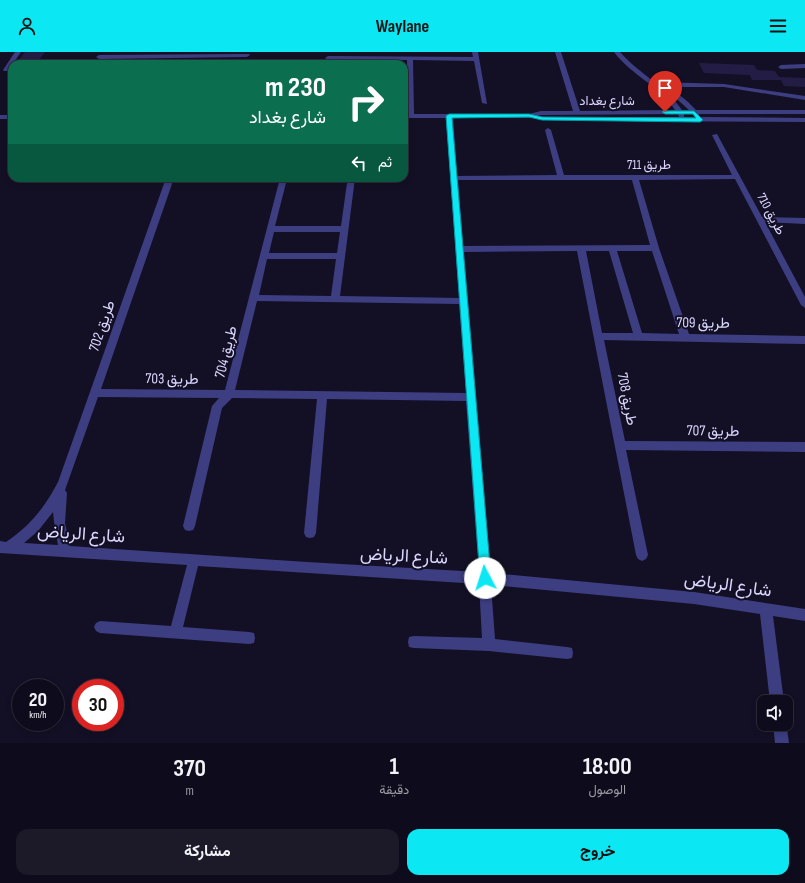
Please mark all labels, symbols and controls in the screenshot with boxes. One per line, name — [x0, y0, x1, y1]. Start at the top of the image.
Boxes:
icon: person — [16, 15, 38, 37]
icon: menu — [767, 15, 789, 37]
text: Waylane — [376, 16, 429, 37]
text: 230 m — [265, 71, 326, 104]
pin — [648, 71, 682, 112]
icon: right — [340, 76, 392, 128]
icon: arrive — [654, 77, 676, 99]
street label: شارع بغداد — [579, 93, 635, 110]
text: شارع بغداد — [249, 107, 326, 128]
icon: left — [348, 152, 370, 174]
text: ثم — [378, 153, 392, 172]
street label: طريق 711 — [627, 157, 671, 173]
street label: طريق 710 — [753, 190, 789, 238]
street label: طريق 702 — [84, 298, 120, 354]
street label: طريق 709 — [676, 313, 730, 333]
street label: طريق 704 — [210, 324, 242, 380]
street label: طريق 703 — [145, 369, 199, 389]
street label: طريق 708 — [613, 371, 641, 427]
street label: طريق 707 — [686, 421, 740, 441]
street label: شارع الرياض — [36, 520, 126, 549]
street label: شارع الرياض — [359, 543, 449, 570]
position arrow — [464, 557, 506, 599]
street label: شارع الرياض — [683, 568, 773, 603]
speed limit sign: 30 — [72, 679, 124, 731]
text: 20 — [29, 688, 47, 712]
map controls — [757, 695, 793, 731]
button: sound — [757, 695, 793, 731]
text: km/h — [29, 709, 47, 721]
text: 1 — [390, 752, 399, 781]
text: 18:00 — [583, 752, 632, 781]
text: 370 — [173, 754, 206, 783]
text: دقيقة — [379, 782, 409, 798]
text: الوصول — [588, 782, 626, 798]
text: m — [185, 783, 194, 799]
button: مشاركة — [16, 829, 399, 875]
button: خروج — [407, 829, 789, 875]

